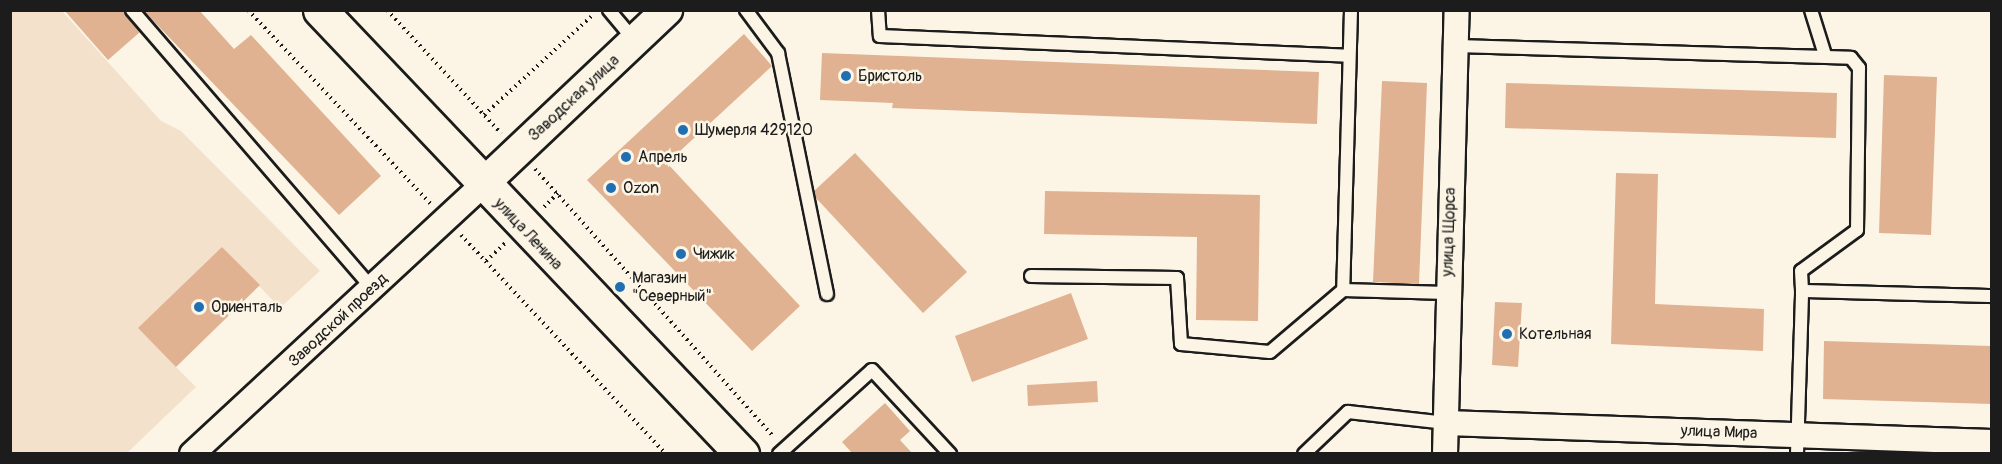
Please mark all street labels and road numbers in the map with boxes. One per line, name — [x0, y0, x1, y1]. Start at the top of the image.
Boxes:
street label: Заводская улица — [524, 51, 624, 145]
street label: улица Щорса — [1438, 187, 1460, 277]
street label: улица Ленина — [490, 194, 566, 274]
street label: Заводской проезд — [284, 269, 392, 371]
street label: улица Мира — [1680, 421, 1758, 443]

